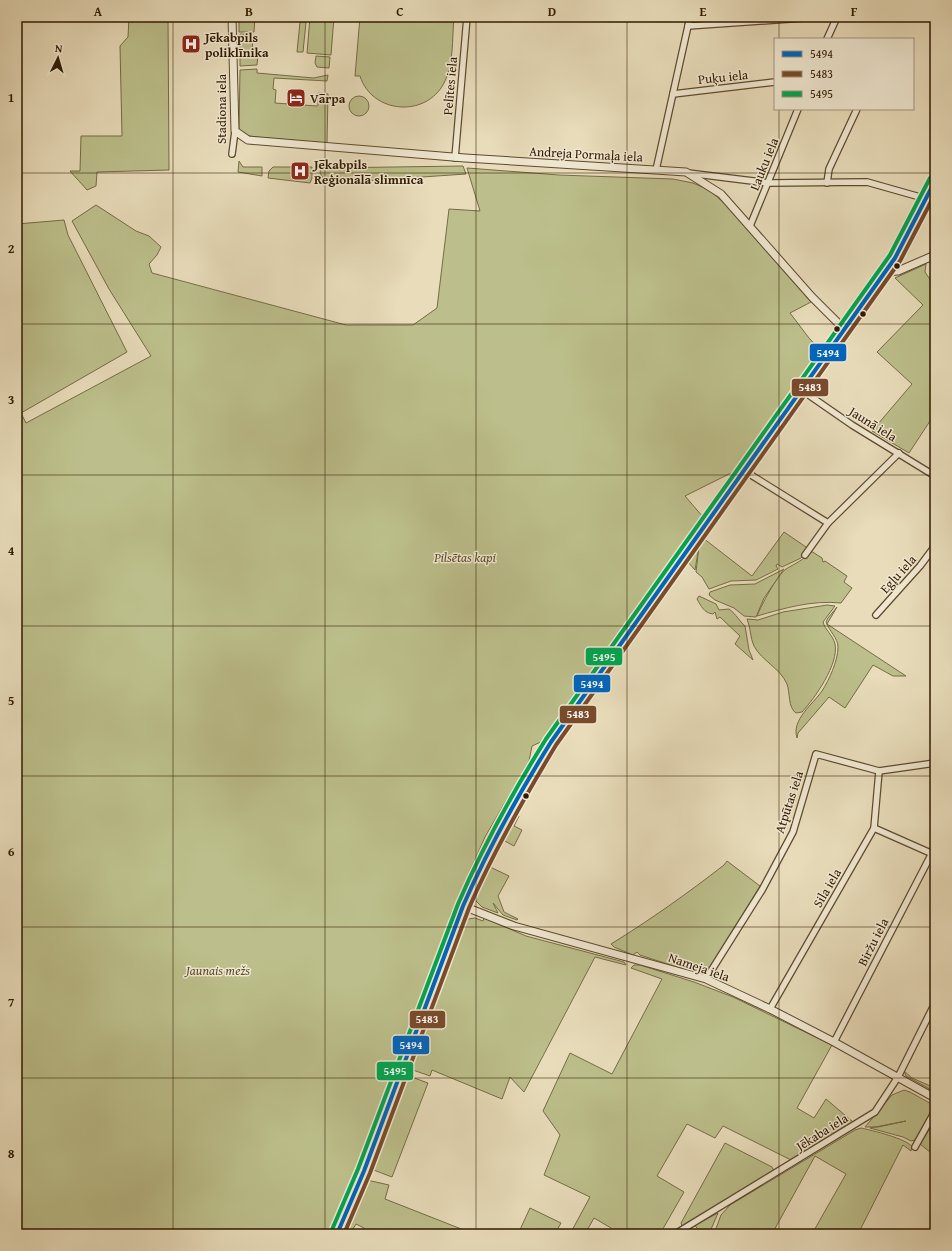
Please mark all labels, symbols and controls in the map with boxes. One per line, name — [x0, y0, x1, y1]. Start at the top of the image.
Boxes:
text: A — [94, 2, 103, 21]
text: B — [245, 2, 253, 21]
text: C — [396, 2, 404, 21]
text: D — [548, 2, 556, 21]
text: E — [700, 2, 707, 21]
text: F — [851, 2, 858, 21]
place label: Jēkabpils poliklīnika — [203, 28, 269, 62]
hospital icon: Jēkabpils poliklīnika — [180, 33, 202, 55]
north arrow — [38, 38, 78, 78]
legend — [774, 38, 914, 110]
text: N — [55, 40, 64, 56]
text: 5494 — [810, 45, 833, 62]
street label: Pelītes iela — [438, 55, 462, 116]
street label: Puķu iela — [697, 65, 750, 89]
text: 5483 — [810, 65, 833, 82]
street label: Stadiona iela — [212, 73, 231, 144]
text: 5495 — [810, 85, 833, 102]
hotel icon: Vārpa — [285, 87, 307, 109]
text: 1 — [8, 88, 14, 107]
place label: Vārpa — [310, 89, 346, 108]
street label: Lauku iela — [745, 134, 784, 193]
street label: Andreja Pormaļa iela — [529, 142, 644, 167]
place label: Jēkabpils Reģionālā slimnīca — [312, 155, 424, 189]
hospital icon: Jēkabpils Reģionālā slimnīca — [289, 160, 311, 182]
text: 2 — [8, 239, 15, 258]
unlabelled marker — [892, 261, 902, 271]
unlabelled marker — [858, 309, 868, 319]
unlabelled marker — [832, 324, 842, 334]
line badge: 5494 — [809, 343, 847, 362]
text: 5494 — [817, 345, 840, 361]
line badge: 5483 — [791, 378, 829, 397]
text: 5483 — [799, 379, 822, 395]
text: 3 — [8, 390, 14, 409]
street label: Jaunā iela — [844, 401, 901, 447]
text: 4 — [8, 541, 15, 560]
park label: Pilsētas kapi — [433, 548, 496, 567]
street label: Egļu iela — [876, 550, 921, 598]
line badge: 5495 — [585, 647, 623, 666]
text: 5495 — [593, 649, 616, 665]
line badge: 5494 — [573, 674, 611, 693]
text: 5494 — [581, 676, 604, 692]
text: 5 — [8, 691, 15, 710]
line badge: 5483 — [559, 705, 597, 724]
text: 5483 — [567, 706, 590, 722]
street label: Atpūtas iela — [770, 767, 808, 836]
unlabelled marker — [521, 791, 531, 801]
text: 6 — [8, 842, 15, 861]
street label: Sila iela — [808, 864, 846, 911]
street label: Biržu iela — [853, 914, 894, 969]
street label: Nameja iela — [666, 948, 733, 987]
park label: Jaunais mežs — [184, 961, 250, 980]
text: 7 — [8, 993, 15, 1012]
line badge: 5483 — [409, 1010, 446, 1029]
text: 5483 — [416, 1011, 439, 1027]
line badge: 5494 — [392, 1035, 430, 1055]
text: 5494 — [400, 1037, 423, 1053]
line badge: 5495 — [376, 1061, 414, 1081]
text: 5495 — [384, 1063, 407, 1079]
street label: Jēkaba iela — [791, 1108, 852, 1157]
text: 8 — [8, 1144, 15, 1163]

